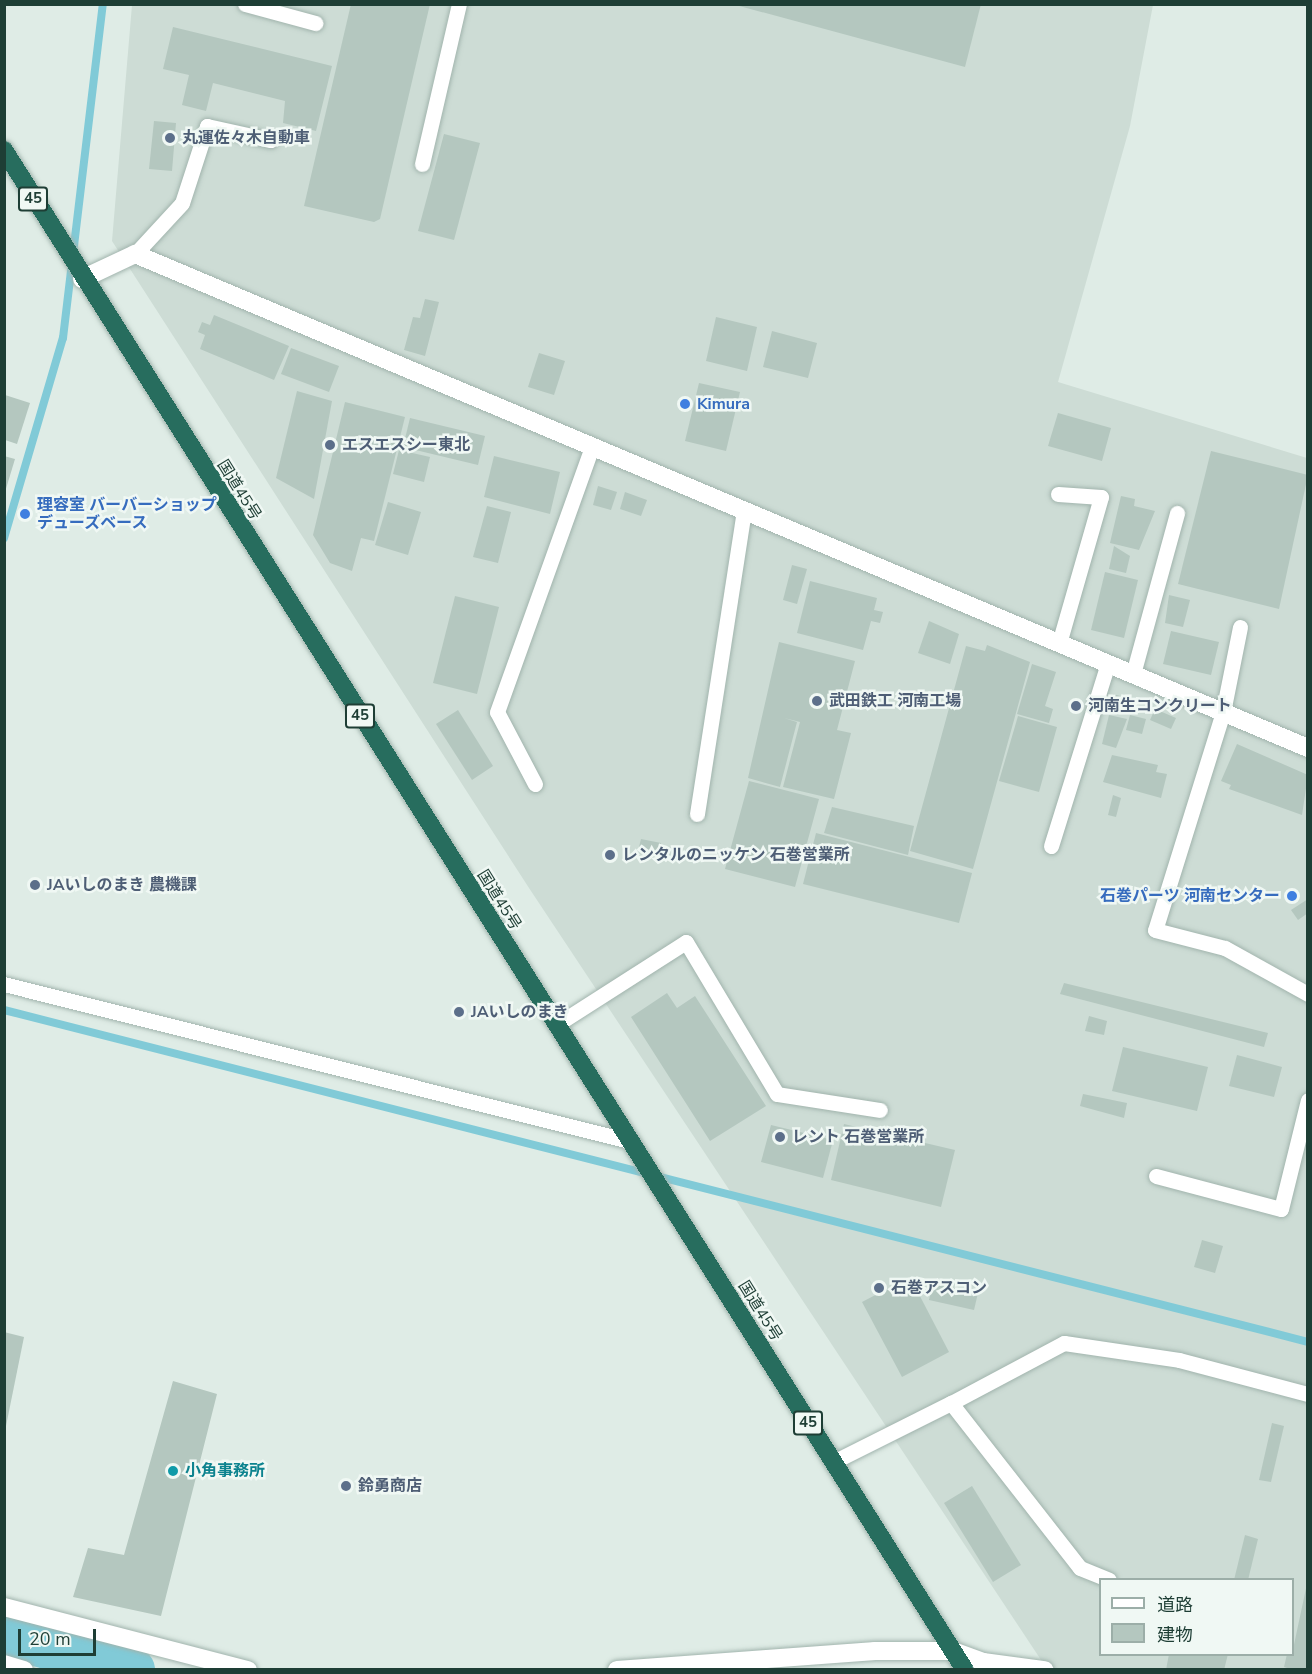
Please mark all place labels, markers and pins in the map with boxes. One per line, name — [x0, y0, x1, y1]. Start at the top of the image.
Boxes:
place label: 丸運佐々木自動車 — [182, 128, 310, 148]
marker: 丸運佐々木自動車 — [163, 131, 177, 145]
place label: Kimura — [697, 394, 750, 414]
marker: Kimura — [678, 397, 692, 411]
place label: エスエスシー東北 — [342, 435, 470, 455]
marker: エスエスシー東北 — [323, 438, 337, 452]
place label: 理容室 バーバーショップ デューズベース — [37, 495, 217, 533]
marker: 理容室 バーバーショップ デューズベース — [18, 507, 32, 521]
place label: 武田鉄工 河南工場 — [829, 691, 961, 711]
marker: 武田鉄工 河南工場 — [810, 694, 824, 708]
place label: 河南生コンクリート — [1088, 696, 1232, 716]
marker: 河南生コンクリート — [1069, 699, 1083, 713]
place label: レンタルのニッケン 石巻営業所 — [622, 845, 850, 865]
marker: レンタルのニッケン 石巻営業所 — [603, 848, 617, 862]
place label: JAいしのまき 農機課 — [47, 875, 197, 895]
marker: JAいしのまき 農機課 — [28, 878, 42, 892]
place label: 石巻パーツ 河南センター — [1100, 886, 1280, 906]
marker: 石巻パーツ 河南センター — [1285, 889, 1299, 903]
place label: JAいしのまき — [471, 1002, 569, 1022]
marker: JAいしのまき — [452, 1005, 466, 1019]
place label: レント 石巻営業所 — [792, 1127, 924, 1147]
marker: レント 石巻営業所 — [773, 1130, 787, 1144]
place label: 石巻アスコン — [891, 1278, 987, 1298]
marker: 石巻アスコン — [872, 1281, 886, 1295]
place label: 小角事務所 — [185, 1461, 265, 1481]
marker: 小角事務所 — [166, 1464, 180, 1478]
place label: 鈴勇商店 — [358, 1476, 422, 1496]
marker: 鈴勇商店 — [339, 1479, 353, 1493]

